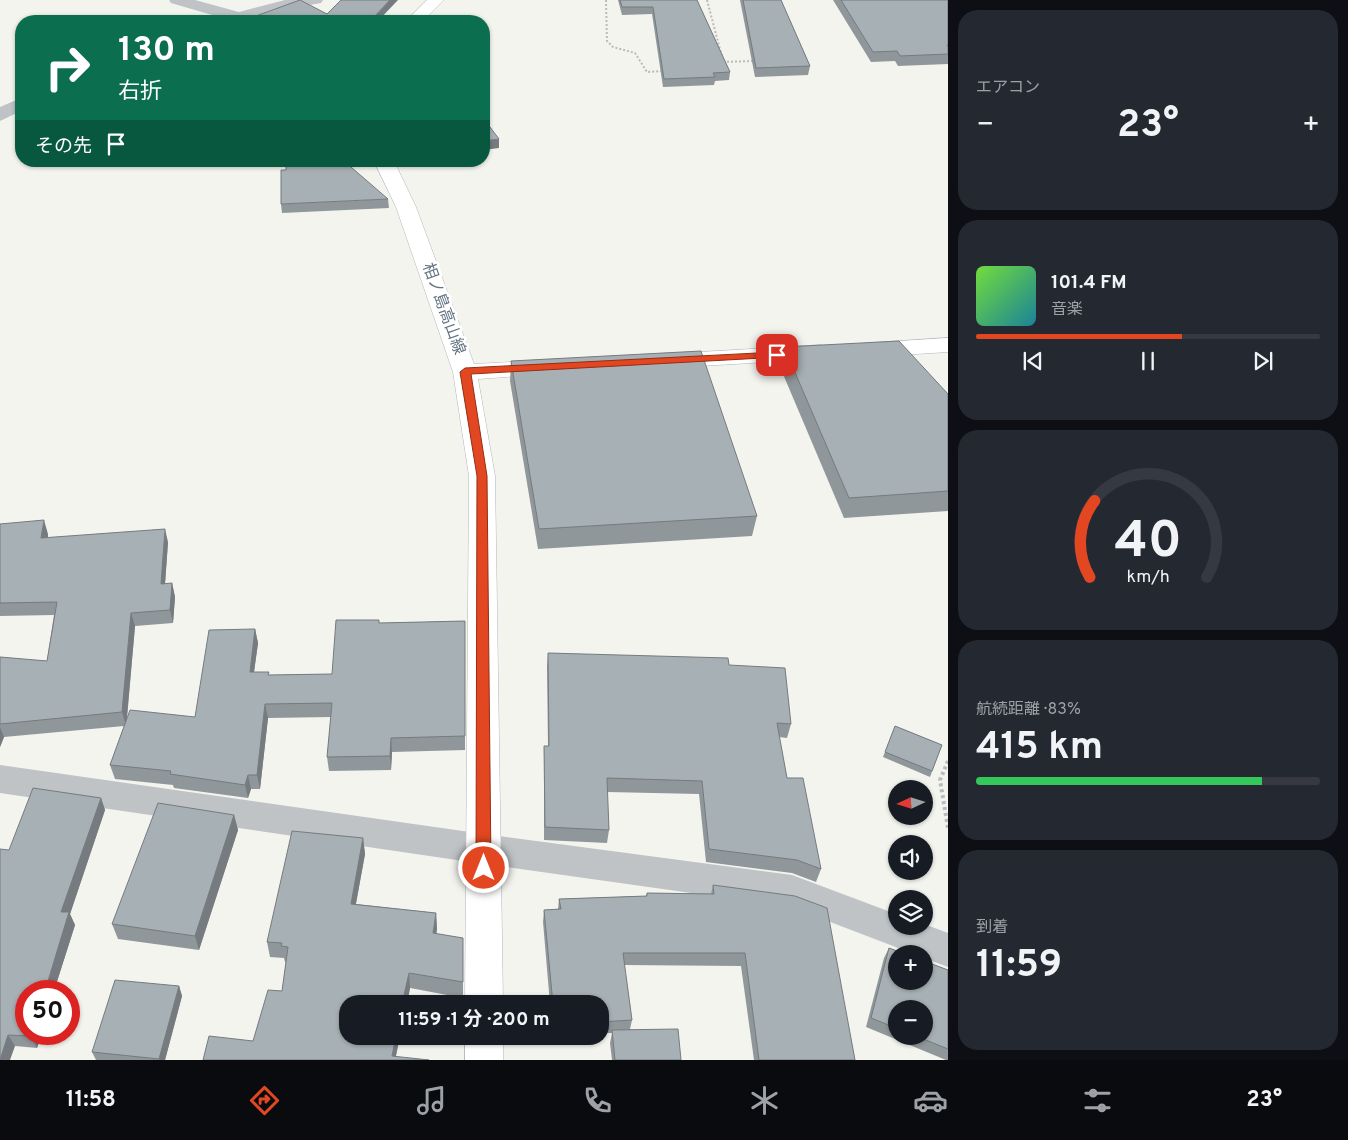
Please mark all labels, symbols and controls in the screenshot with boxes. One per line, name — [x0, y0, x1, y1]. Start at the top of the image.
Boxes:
text: 130 m — [118, 29, 215, 73]
icon: right — [35, 35, 100, 100]
text: エアコン — [976, 78, 1040, 98]
text: 右折 — [118, 79, 162, 106]
text: 23° — [1117, 102, 1179, 151]
text: − — [976, 108, 994, 144]
text: + — [1302, 108, 1320, 144]
icon: arrive — [102, 130, 130, 158]
text: その先 — [35, 135, 92, 159]
street label: 相ノ島高山線 — [417, 260, 469, 358]
text: 101.4 FM — [1051, 271, 1127, 295]
text: 音楽 — [1051, 300, 1083, 320]
pin — [756, 334, 798, 376]
icon: arrive — [763, 341, 791, 369]
icon: previous — [1019, 347, 1047, 375]
icon: pause — [1134, 347, 1162, 375]
icon: next — [1249, 347, 1277, 375]
text: 40 — [1114, 510, 1182, 576]
text: km/h — [1126, 566, 1170, 589]
text: 航続距離 · 83% — [976, 700, 1081, 720]
text: 415 km — [976, 724, 1103, 773]
north arrow — [888, 780, 932, 825]
map controls — [888, 780, 933, 1045]
button: sound — [888, 835, 933, 880]
position arrow — [457, 841, 509, 893]
button: layers — [888, 890, 933, 935]
text: 到着 — [976, 918, 1008, 938]
text: 11:59 — [976, 942, 1062, 991]
button: + — [888, 945, 933, 990]
speed limit sign: 50 — [15, 980, 80, 1045]
button: − — [888, 1000, 933, 1045]
text: 11:59 · 1 分 · 200 m — [398, 1008, 550, 1032]
icon: directions — [247, 1083, 282, 1118]
icon: music — [414, 1083, 449, 1118]
icon: phone — [580, 1083, 615, 1118]
icon: climate — [747, 1083, 782, 1118]
icon: car — [913, 1083, 948, 1118]
icon: filters — [1080, 1083, 1115, 1118]
text: 11:58 — [66, 1087, 116, 1114]
text: 23° — [1246, 1087, 1282, 1114]

